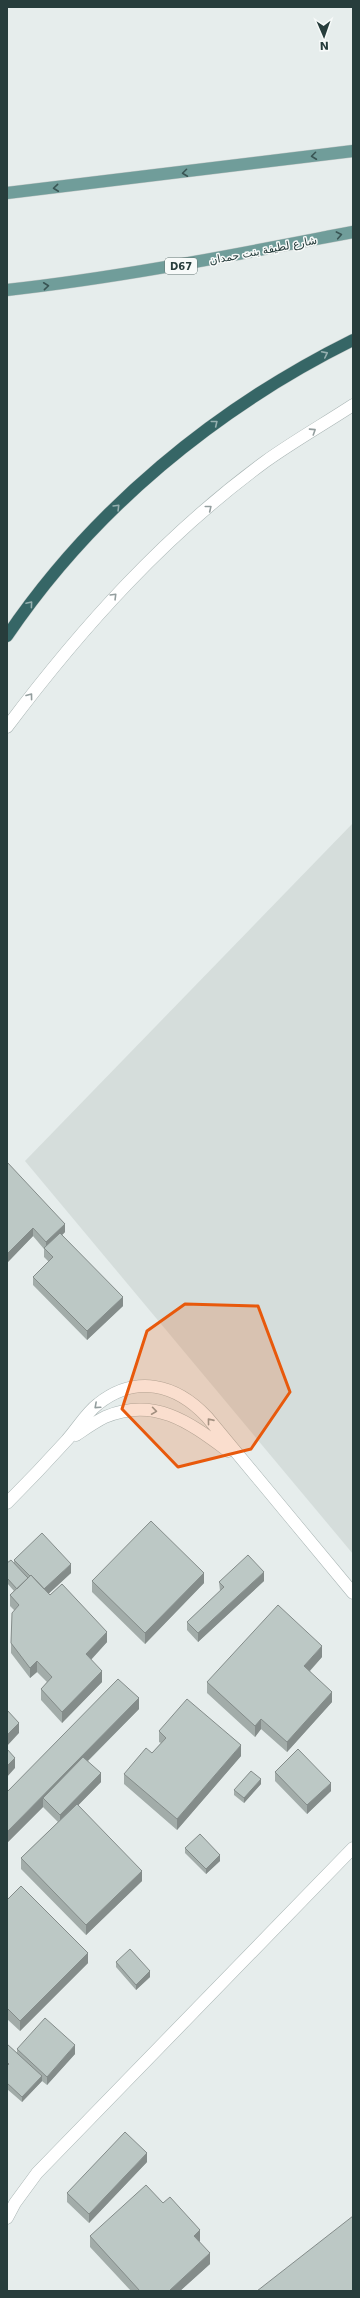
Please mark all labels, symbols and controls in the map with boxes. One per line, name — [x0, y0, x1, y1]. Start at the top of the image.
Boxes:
north arrow — [304, 16, 344, 56]
text: N — [319, 39, 329, 52]
one-way arrow — [311, 151, 317, 160]
one-way arrow — [182, 168, 188, 177]
one-way arrow — [53, 183, 59, 192]
one-way arrow — [336, 231, 342, 239]
street label: شارع لطيفة بنت حمدان — [208, 234, 318, 267]
road number: D67 — [165, 258, 197, 274]
one-way arrow — [43, 282, 49, 291]
one-way arrow — [321, 351, 328, 359]
one-way arrow — [210, 420, 218, 427]
one-way arrow — [309, 428, 316, 436]
one-way arrow — [112, 505, 120, 512]
one-way arrow — [204, 505, 211, 512]
one-way arrow — [109, 594, 117, 601]
one-way arrow — [25, 602, 32, 609]
one-way arrow — [26, 693, 33, 700]
one-way arrow — [94, 1401, 102, 1408]
one-way arrow — [151, 1406, 157, 1415]
one-way arrow — [207, 1419, 214, 1426]

